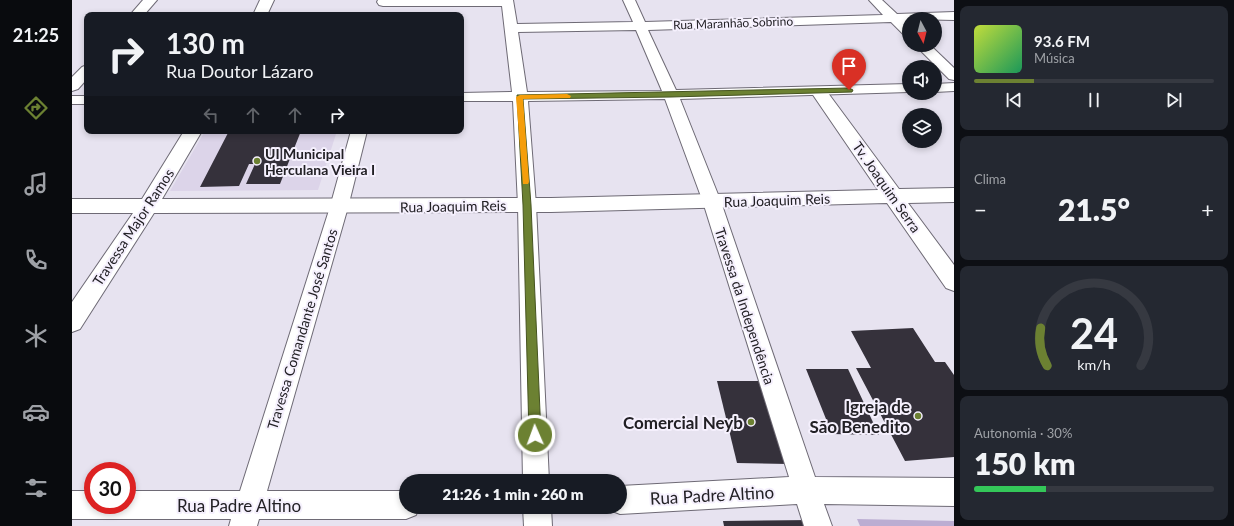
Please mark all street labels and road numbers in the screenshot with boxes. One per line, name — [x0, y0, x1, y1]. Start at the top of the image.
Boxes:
street label: Rua Maranhão Sobrino — [673, 13, 793, 33]
street label: Tv. Joaquim Serra — [849, 138, 925, 236]
street label: Travessa Major Ramos — [89, 165, 177, 289]
street label: Rua Joaquim Reis — [724, 190, 830, 210]
street label: Rua Joaquim Reis — [400, 197, 506, 215]
street label: Travessa da Independência — [712, 225, 778, 387]
street label: Travessa Comandante José Santos — [263, 227, 341, 431]
street label: Rua Padre Altino — [649, 481, 775, 509]
street label: Rua Padre Altino — [177, 495, 301, 516]

